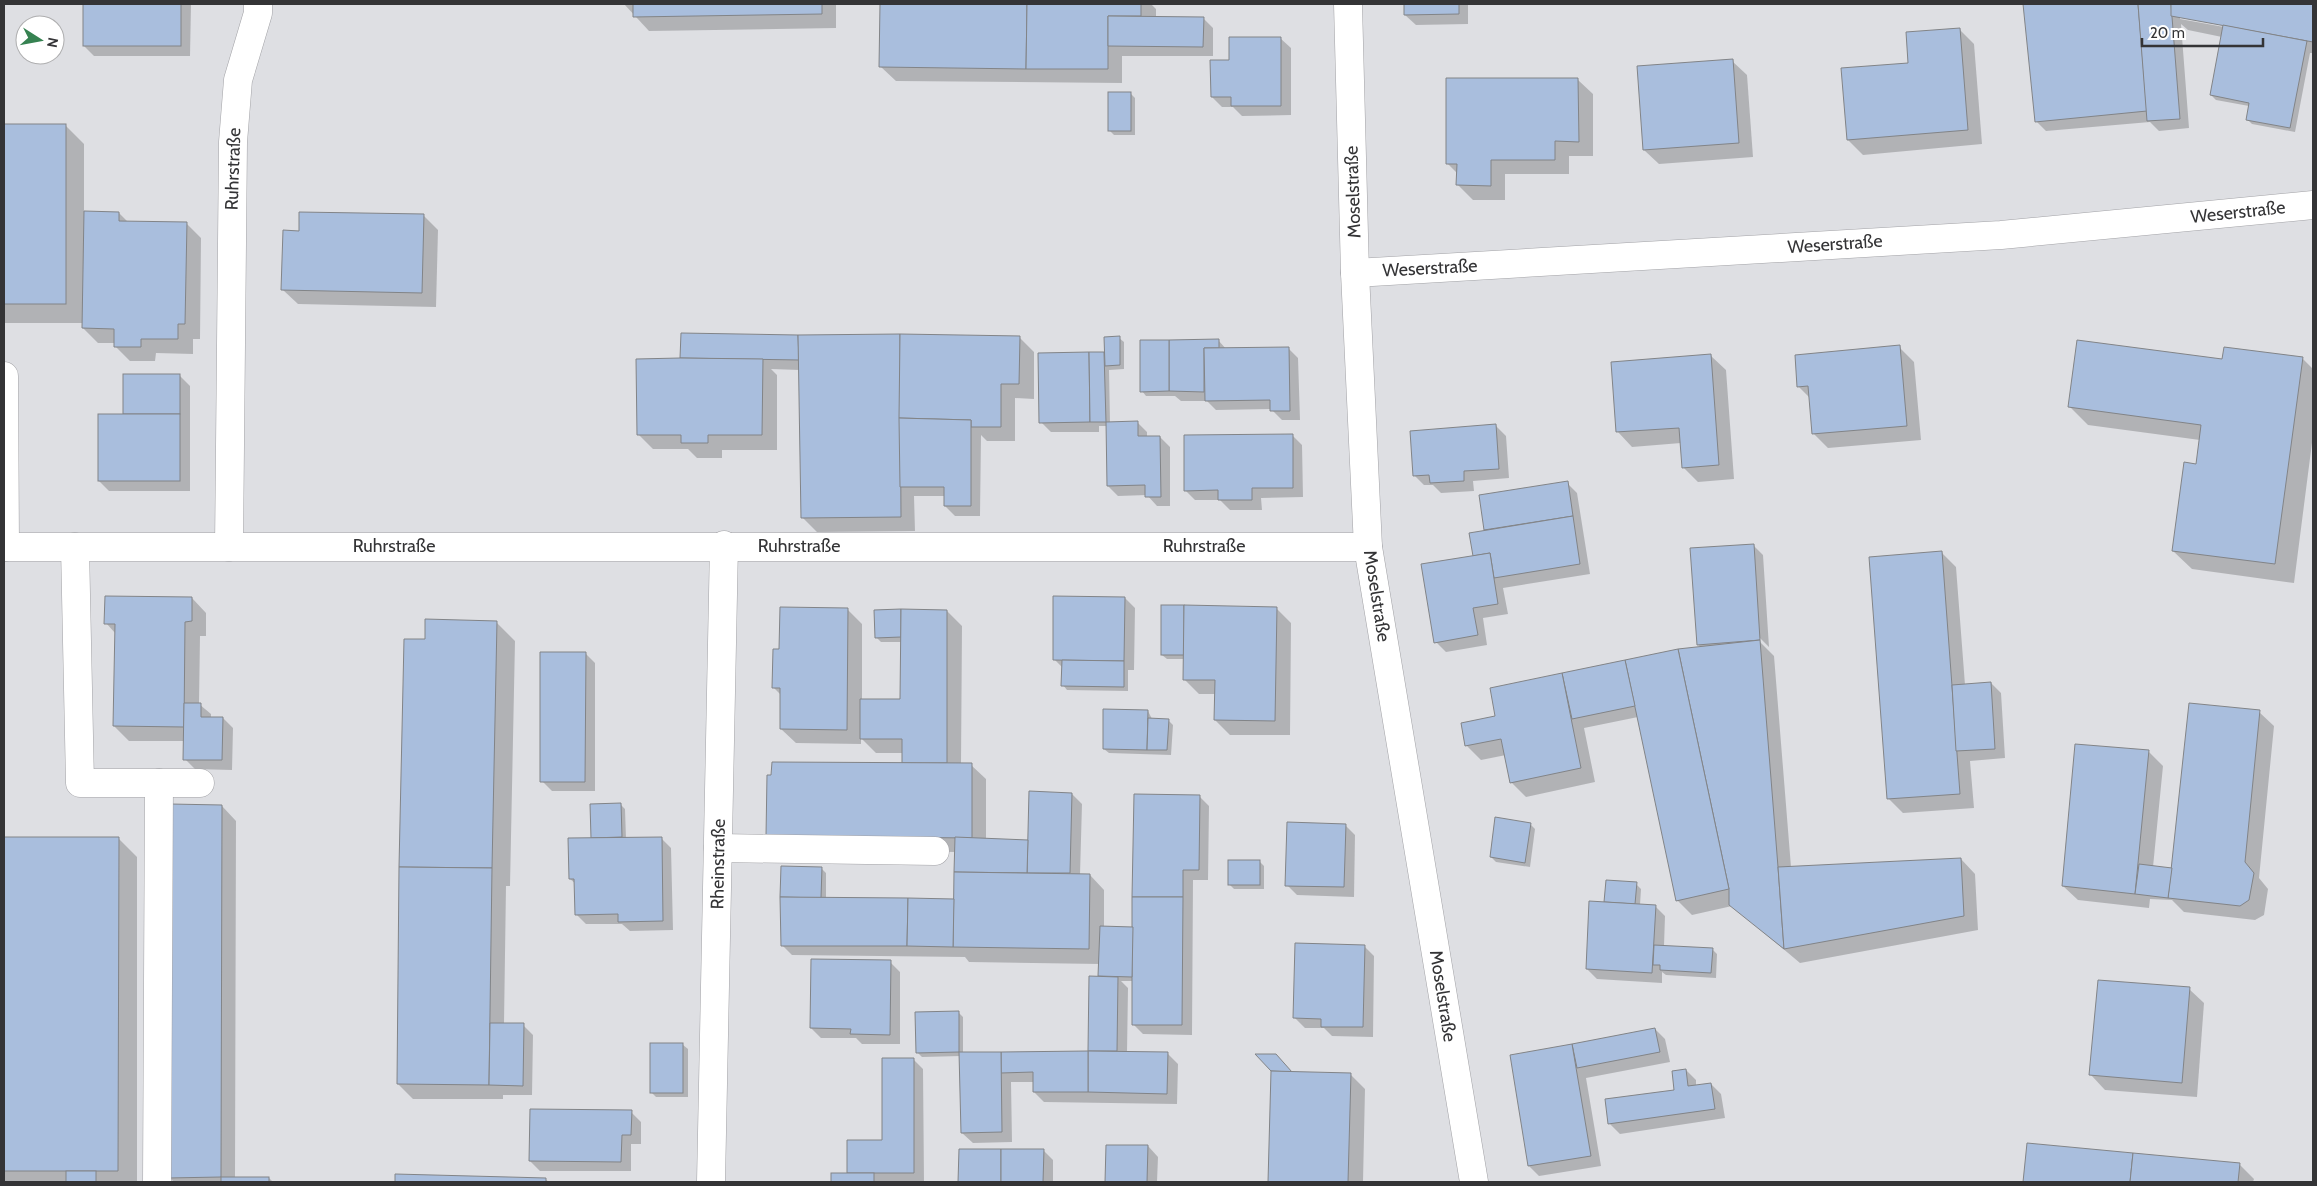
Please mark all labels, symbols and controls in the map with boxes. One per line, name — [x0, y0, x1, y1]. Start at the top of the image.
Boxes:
north arrow — [15, 15, 65, 65]
scale bar — [2142, 15, 2263, 47]
text: 20 m — [2150, 24, 2185, 42]
text: N — [43, 36, 63, 49]
street label: Ruhrstraße — [221, 127, 245, 211]
street label: Moselstraße — [1340, 145, 1366, 239]
street label: Weserstraße — [2190, 196, 2286, 228]
street label: Weserstraße — [1787, 230, 1883, 258]
street label: Weserstraße — [1382, 255, 1478, 281]
street label: Ruhrstraße — [353, 535, 435, 557]
street label: Ruhrstraße — [758, 535, 840, 557]
street label: Ruhrstraße — [1163, 535, 1245, 557]
street label: Moselstraße — [1359, 549, 1395, 643]
street label: Rheinstraße — [706, 818, 730, 910]
street label: Moselstraße — [1425, 949, 1461, 1043]

